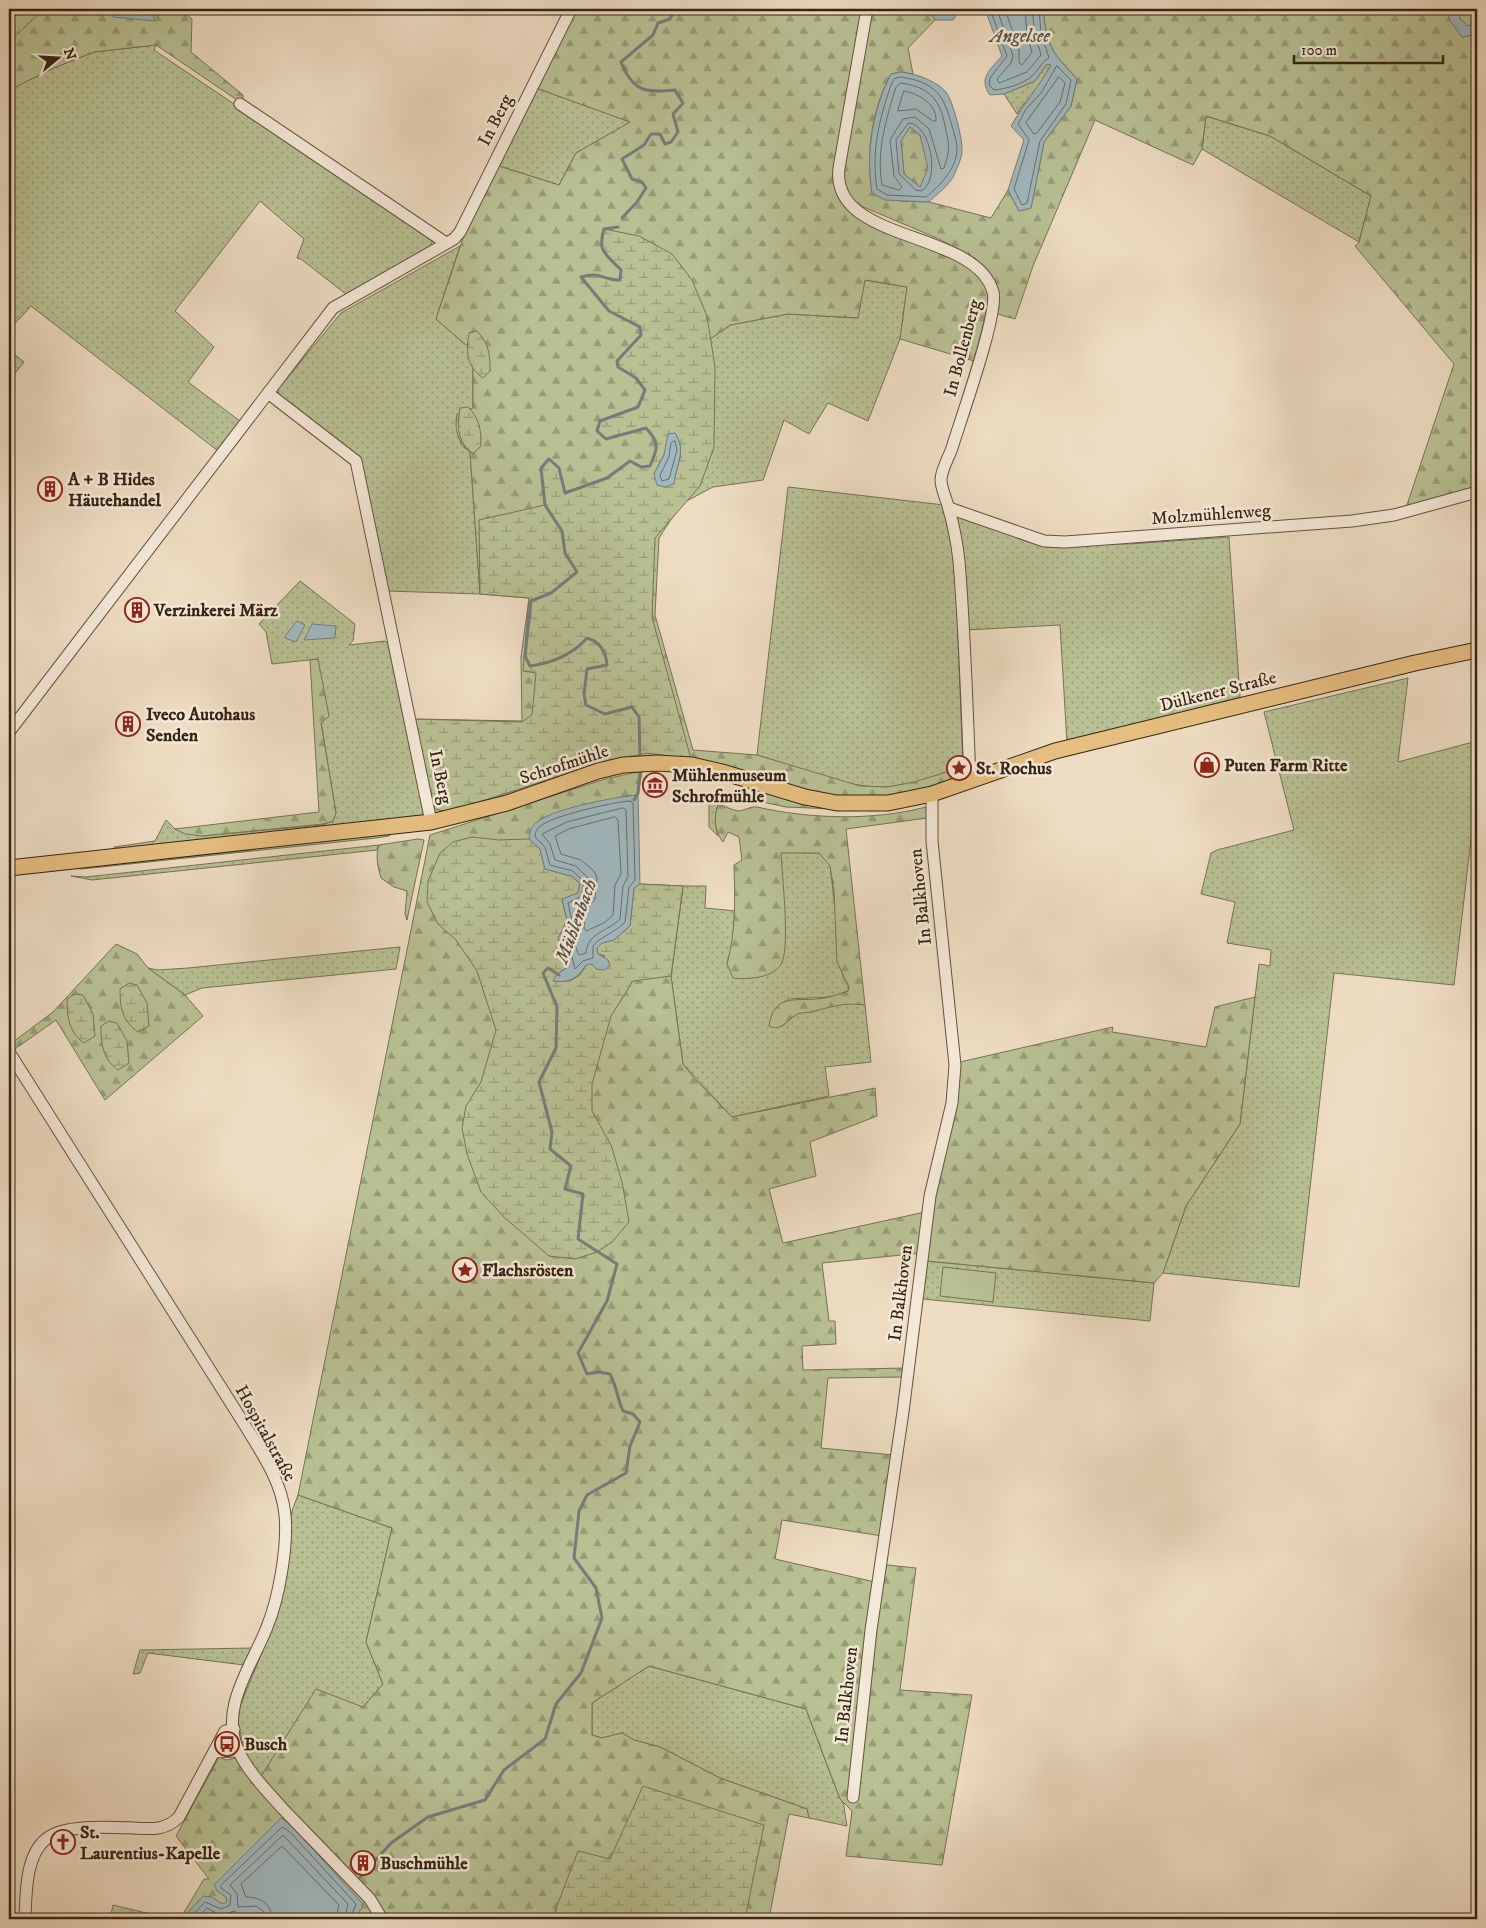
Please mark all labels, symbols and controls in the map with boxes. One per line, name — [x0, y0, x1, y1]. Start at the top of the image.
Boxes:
water label: Angelsee — [988, 25, 1051, 48]
north arrow — [32, 32, 82, 82]
scale bar — [1294, 32, 1442, 64]
text: 100 m — [1301, 41, 1337, 60]
text: N — [59, 46, 80, 63]
street label: In Berg — [474, 91, 518, 150]
street label: In Bollenberg — [939, 297, 987, 399]
place label: A + B Hides Häutehandel — [67, 469, 162, 512]
building icon: A + B Hides Häutehandel — [37, 476, 63, 502]
street label: Molzmühlenweg — [1151, 500, 1272, 530]
building icon: Verzinkerei März — [124, 597, 150, 623]
place label: Verzinkerei März — [153, 600, 278, 622]
street label: Dülkener Straße — [1158, 667, 1279, 717]
place label: Iveco Autohaus Senden — [146, 704, 255, 747]
building icon: Iveco Autohaus Senden — [115, 711, 141, 737]
street label: Schrofmühle — [517, 740, 612, 790]
street label: In Berg — [424, 748, 457, 807]
shop icon: Puten Farm Ritte — [1194, 752, 1220, 778]
place icon: St. Rochus — [946, 755, 972, 781]
place label: Puten Farm Ritte — [1224, 755, 1348, 777]
place label: St. Rochus — [976, 758, 1052, 780]
place label: Mühlenmuseum Schrofmühle — [672, 765, 787, 808]
museum icon: Mühlenmuseum Schrofmühle — [642, 772, 668, 798]
street label: In Balkhoven — [905, 847, 937, 946]
water label: Mühlenbach — [550, 876, 602, 968]
street label: In Balkhoven — [884, 1243, 918, 1343]
place icon: Flachsrösten — [452, 1257, 478, 1283]
place label: Flachsrösten — [482, 1260, 574, 1282]
street label: Hospitalstraße — [230, 1382, 301, 1485]
street label: In Balkhoven — [831, 1645, 863, 1744]
bus stop icon: Busch — [214, 1731, 240, 1757]
place label: Busch — [244, 1734, 288, 1756]
place label: St. Laurentius-Kapelle — [80, 1822, 221, 1865]
church icon: St. Laurentius-Kapelle — [50, 1829, 76, 1855]
building icon: Buschmühle — [350, 1850, 376, 1876]
place label: Buschmühle — [380, 1853, 468, 1875]

